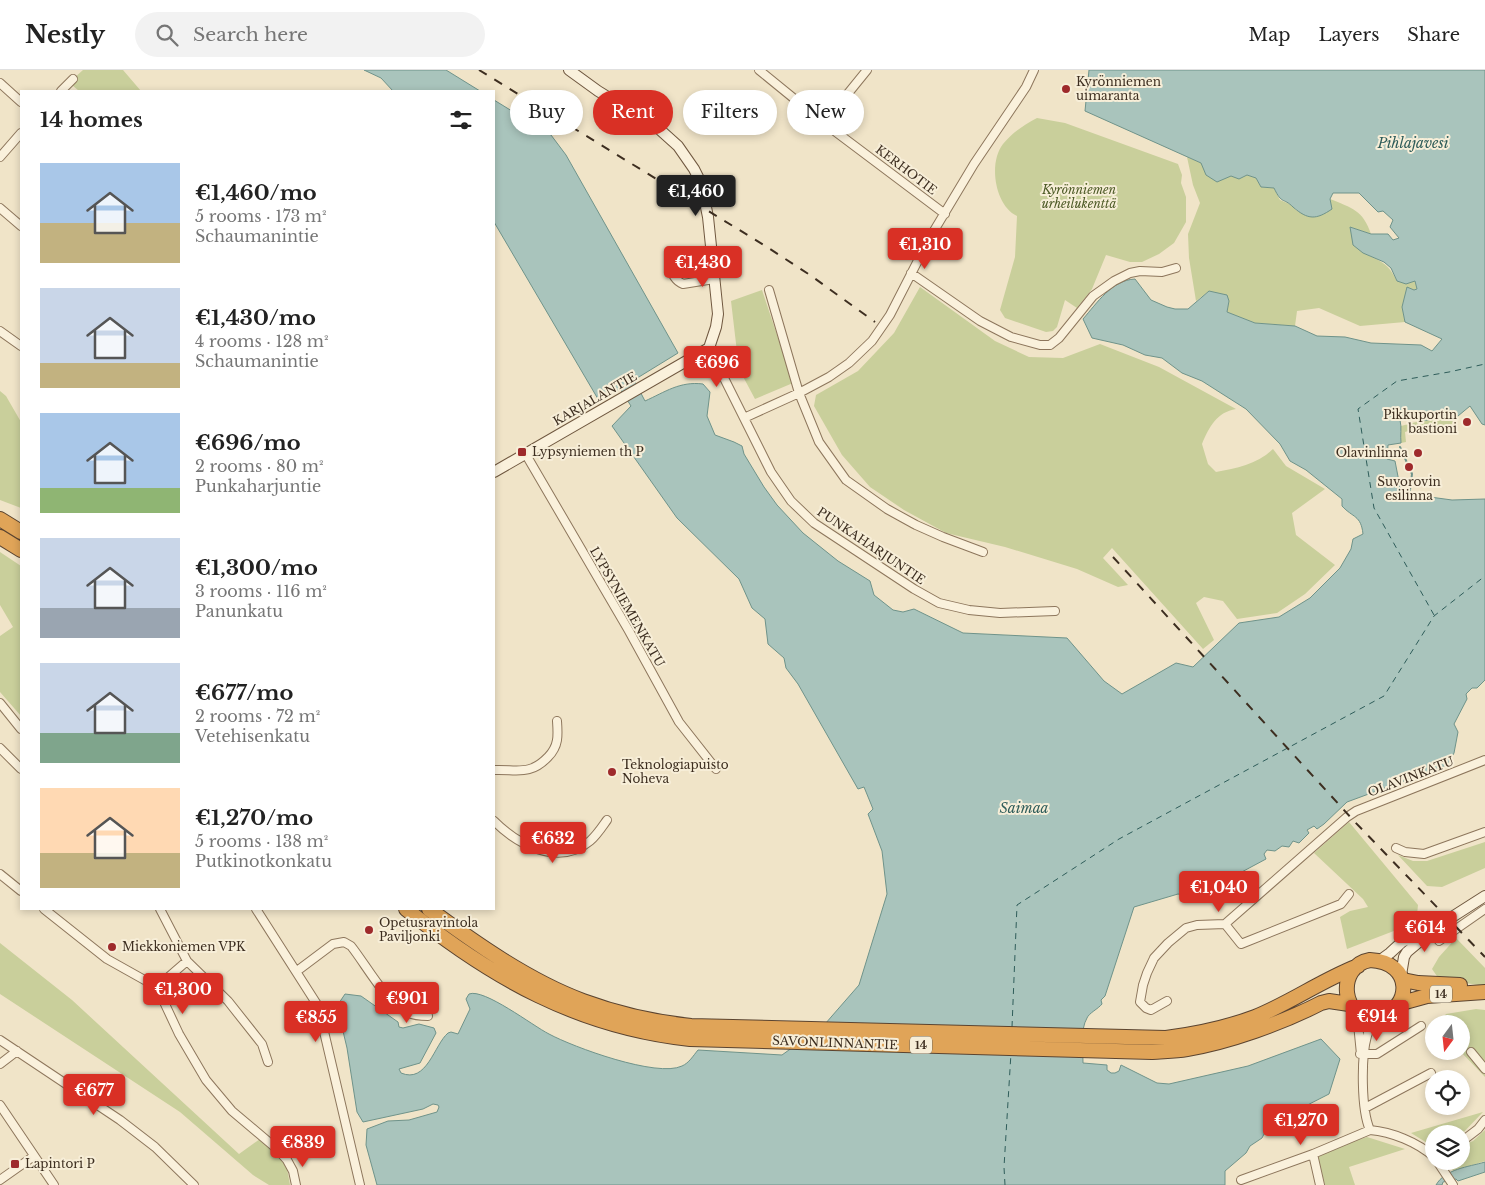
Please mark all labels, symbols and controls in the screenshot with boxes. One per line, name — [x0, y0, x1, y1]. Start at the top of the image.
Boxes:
search box — [135, 12, 485, 57]
text: Nestly — [25, 20, 105, 49]
icon: search — [153, 21, 181, 49]
text: Search here — [193, 23, 308, 46]
text: Map — [1249, 24, 1290, 46]
text: Layers — [1318, 24, 1379, 46]
text: Share — [1407, 24, 1460, 46]
place label: Kyrönniemen uimaranta — [1076, 74, 1161, 103]
marker: Kyrönniemen uimaranta — [1060, 83, 1072, 95]
chip: Buy — [510, 90, 583, 135]
chip: Rent — [593, 90, 673, 135]
chip: Filters — [683, 90, 777, 135]
chip: New — [787, 90, 864, 135]
icon: filters — [447, 106, 475, 134]
text: 14 homes — [40, 107, 143, 133]
water label: Pihlajavesi — [1376, 134, 1449, 152]
street label: KERHOTIE — [873, 142, 940, 198]
pin: €1,460 — [655, 174, 737, 217]
text: €1,460/mo — [195, 180, 317, 206]
text: €1,460 — [668, 181, 724, 201]
park label: Kyrönniemen urheilukenttä — [1041, 182, 1117, 211]
icon: home — [80, 183, 140, 243]
text: 5 rooms · 173 m² — [195, 206, 327, 226]
text: Schaumanintie — [195, 226, 319, 246]
pin: €1,310 — [884, 228, 966, 270]
text: €1,310 — [899, 234, 951, 254]
pin: €1,430 — [662, 246, 744, 288]
text: €1,430 — [675, 252, 731, 272]
text: €1,430/mo — [195, 305, 316, 331]
icon: home — [80, 308, 140, 368]
text: 4 rooms · 128 m² — [195, 331, 329, 351]
pin: €696 — [687, 346, 747, 388]
text: Schaumanintie — [195, 351, 319, 371]
text: €696 — [695, 352, 739, 372]
street label: KARJALANTIE — [550, 368, 639, 429]
place label: Pikkuportin bastioni — [1383, 407, 1457, 436]
marker: Pikkuportin bastioni — [1461, 416, 1473, 428]
text: €696/mo — [195, 430, 301, 456]
icon: home — [80, 433, 140, 493]
place label: Lypsyniemen th P — [532, 444, 644, 459]
place label: Olavinlinna — [1336, 445, 1408, 460]
marker: Lypsyniemen th P — [516, 446, 528, 458]
marker: Olavinlinna — [1412, 447, 1424, 459]
text: 2 rooms · 80 m² — [195, 456, 323, 476]
marker: Suvorovin esilinna — [1403, 461, 1415, 473]
place label: Suvorovin esilinna — [1377, 474, 1441, 503]
text: Punkaharjuntie — [195, 476, 321, 496]
street label: PUNKAHARJUNTIE — [814, 504, 928, 587]
street label: LYPSYNIEMENKATU — [587, 544, 668, 669]
text: €1,300/mo — [195, 555, 318, 581]
icon: home — [80, 558, 140, 618]
text: 3 rooms · 116 m² — [195, 581, 327, 601]
text: Panunkatu — [195, 601, 283, 621]
text: €677/mo — [195, 680, 293, 706]
icon: home — [80, 683, 140, 743]
text: 2 rooms · 72 m² — [195, 706, 320, 726]
text: Vetehisenkatu — [195, 726, 310, 746]
street label: OLAVINKATU — [1366, 753, 1456, 800]
place label: Teknologiapuisto Noheva — [622, 757, 729, 786]
marker: Teknologiapuisto Noheva — [606, 766, 618, 778]
water label: Saimaa — [999, 799, 1049, 817]
text: €1,270/mo — [195, 805, 313, 831]
icon: home — [80, 808, 140, 868]
pin: €632 — [523, 822, 583, 864]
text: €632 — [531, 828, 575, 848]
text: 5 rooms · 138 m² — [195, 831, 328, 851]
text: Putkinotkonkatu — [195, 851, 332, 871]
pin: €1,040 — [1178, 870, 1260, 913]
text: €1,040 — [1190, 877, 1248, 897]
pin: €614 — [1395, 910, 1455, 953]
place label: Opetusravintola Paviljonki — [379, 915, 478, 944]
text: €614 — [1405, 917, 1445, 937]
marker: Opetusravintola Paviljonki — [363, 924, 375, 936]
place label: Miekkoniemen VPK — [122, 939, 246, 954]
marker: Miekkoniemen VPK — [106, 941, 118, 953]
pin: €1,300 — [142, 972, 224, 1015]
text: €1,300 — [154, 979, 212, 999]
pin: €901 — [377, 982, 437, 1024]
road number: 14 — [1430, 986, 1452, 1002]
text: €901 — [386, 988, 428, 1008]
pin: €855 — [286, 1000, 346, 1043]
pin: €914 — [1347, 1000, 1407, 1042]
text: €914 — [1357, 1006, 1397, 1026]
text: €855 — [295, 1007, 337, 1027]
north arrow — [1425, 1015, 1470, 1060]
map controls — [1425, 1015, 1470, 1170]
street label: SAVONLINNANTIE — [772, 1033, 898, 1052]
road number: 14 — [910, 1036, 932, 1054]
button: locate — [1425, 1070, 1470, 1115]
pin: €677 — [64, 1074, 124, 1116]
text: €677 — [74, 1080, 114, 1100]
pin: €1,270 — [1260, 1104, 1342, 1146]
text: €1,270 — [1274, 1110, 1328, 1130]
button: layers — [1425, 1125, 1470, 1170]
pin: €839 — [273, 1126, 333, 1168]
text: €839 — [281, 1132, 325, 1152]
place label: Lapintori P — [25, 1156, 95, 1171]
marker: Lapintori P — [9, 1158, 21, 1170]

